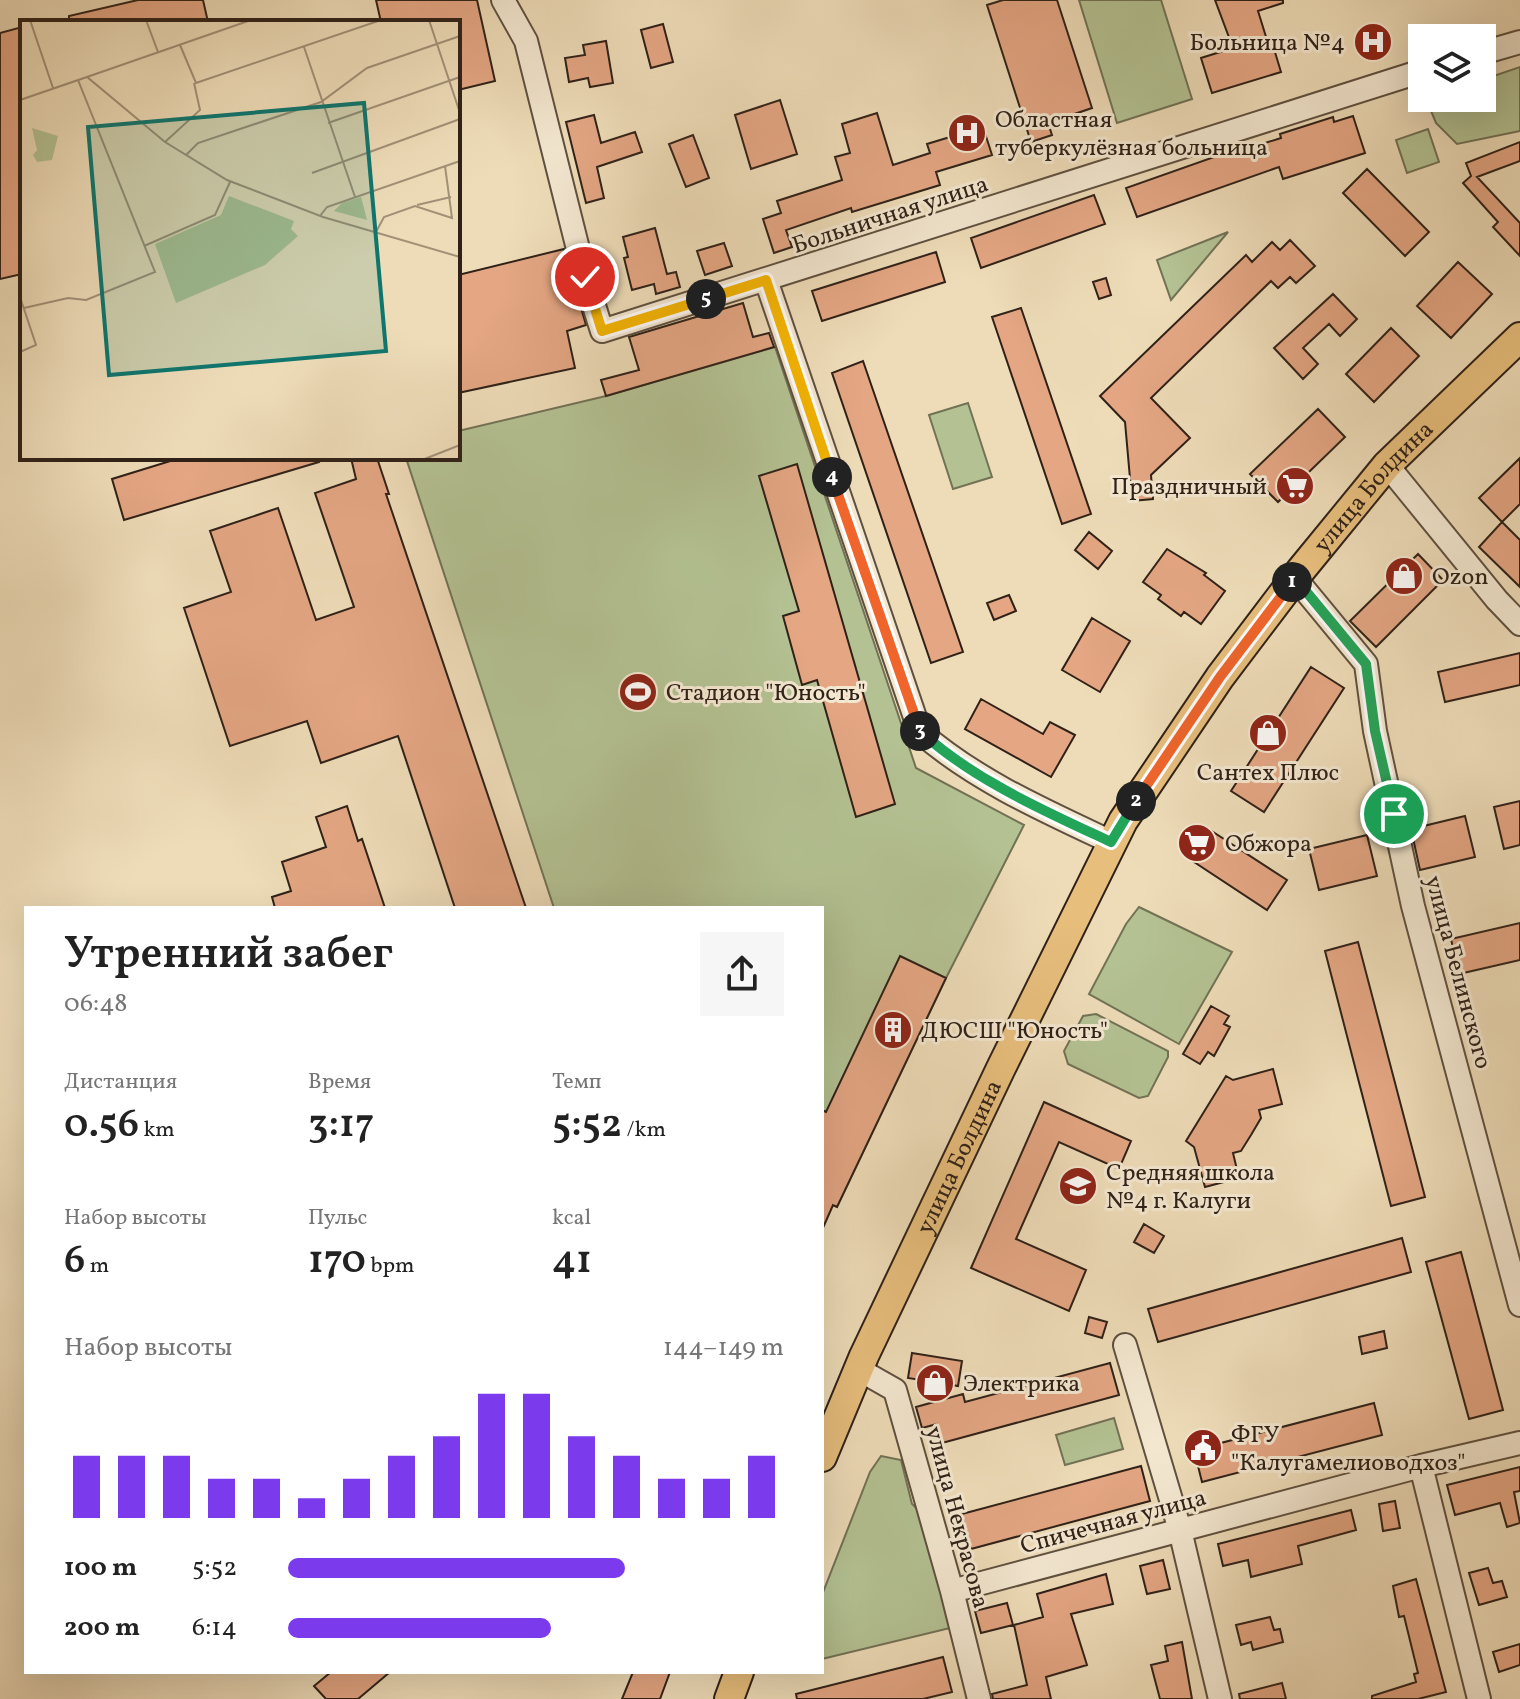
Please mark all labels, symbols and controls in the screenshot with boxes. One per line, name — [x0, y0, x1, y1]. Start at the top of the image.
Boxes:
inset map — [20, 20, 460, 460]
hospital icon: Больница №4 — [1352, 21, 1394, 63]
map controls — [1408, 24, 1496, 112]
button: layers — [1408, 24, 1496, 112]
place label: Больница №4 — [1190, 27, 1345, 61]
place label: Областная туберкулёзная больница — [995, 104, 1268, 166]
hospital icon: Областная туберкулёзная больница — [946, 112, 988, 154]
street label: Больничная улица — [788, 168, 993, 264]
pin — [551, 243, 619, 311]
icon: check — [563, 255, 607, 299]
pin: 5 — [686, 279, 726, 319]
text: 5 — [701, 283, 711, 314]
street label: улица Болдина — [1306, 414, 1442, 561]
pin: 4 — [812, 457, 852, 497]
text: 4 — [825, 461, 839, 492]
supermarket icon: Праздничный — [1274, 465, 1316, 507]
place label: Праздничный — [1111, 471, 1267, 505]
shop icon: Ozon — [1383, 555, 1425, 597]
place label: Ozon — [1432, 561, 1489, 595]
pin: 1 — [1272, 562, 1312, 602]
text: 1 — [1288, 566, 1296, 597]
sports icon: Стадион "Юность" — [617, 671, 659, 713]
place label: Стадион "Юность" — [666, 677, 866, 711]
pin: 3 — [900, 711, 940, 751]
shop icon: Сантех Плюс — [1247, 712, 1289, 754]
text: 3 — [914, 715, 926, 746]
place label: Сантех Плюс — [1197, 757, 1339, 791]
pin — [1360, 780, 1428, 848]
pin: 2 — [1116, 781, 1156, 821]
text: 2 — [1130, 785, 1142, 816]
icon: arrive — [1372, 792, 1416, 836]
supermarket icon: Обжора — [1176, 822, 1218, 864]
place label: Обжора — [1225, 828, 1312, 862]
street label: улица Белинского — [1415, 872, 1499, 1073]
text: Утренний забег — [64, 925, 393, 986]
button: share — [700, 932, 784, 1016]
text: 06:48 — [64, 986, 127, 1022]
building icon: ДЮСШ "Юность" — [872, 1009, 914, 1051]
place label: ДЮСШ "Юность" — [921, 1015, 1108, 1049]
text: Дистанция — [64, 1067, 177, 1098]
text: Время — [308, 1067, 371, 1098]
text: Темп — [552, 1067, 602, 1098]
street label: улица Болдина — [909, 1075, 1012, 1240]
text: 0.56 — [64, 1098, 139, 1154]
text: 3:17 — [308, 1098, 374, 1154]
text: 5:52 — [552, 1098, 622, 1154]
text: km — [139, 1115, 175, 1146]
text: /km — [622, 1115, 666, 1146]
place label: Средняя школа №4 г. Калуги — [1106, 1157, 1275, 1219]
school or university icon: Средняя школа №4 г. Калуги — [1057, 1165, 1099, 1207]
text: Набор высоты — [64, 1203, 207, 1234]
text: Пульс — [308, 1203, 367, 1234]
text: kcal — [552, 1203, 591, 1234]
text: 6 — [64, 1234, 85, 1290]
text: 170 — [308, 1234, 366, 1290]
text: 41 — [552, 1234, 592, 1290]
text: m — [85, 1251, 109, 1282]
text: bpm — [366, 1251, 415, 1282]
text: Набор высоты — [64, 1330, 232, 1366]
text: 144–149 m — [663, 1330, 784, 1366]
shop icon: Электрика — [914, 1362, 956, 1404]
place label: Электрика — [963, 1368, 1080, 1402]
place label: ФГУ "Калугамелиоводхоз" — [1231, 1419, 1466, 1481]
street label: улица Некрасова — [915, 1423, 997, 1612]
public building icon: ФГУ "Калугамелиоводхоз" — [1182, 1427, 1224, 1469]
street label: Спичечная улица — [1017, 1482, 1210, 1564]
text: 100 m — [64, 1550, 137, 1586]
text: 5:52 — [192, 1550, 237, 1586]
text: 200 m — [64, 1610, 140, 1646]
text: 6:14 — [192, 1610, 237, 1646]

